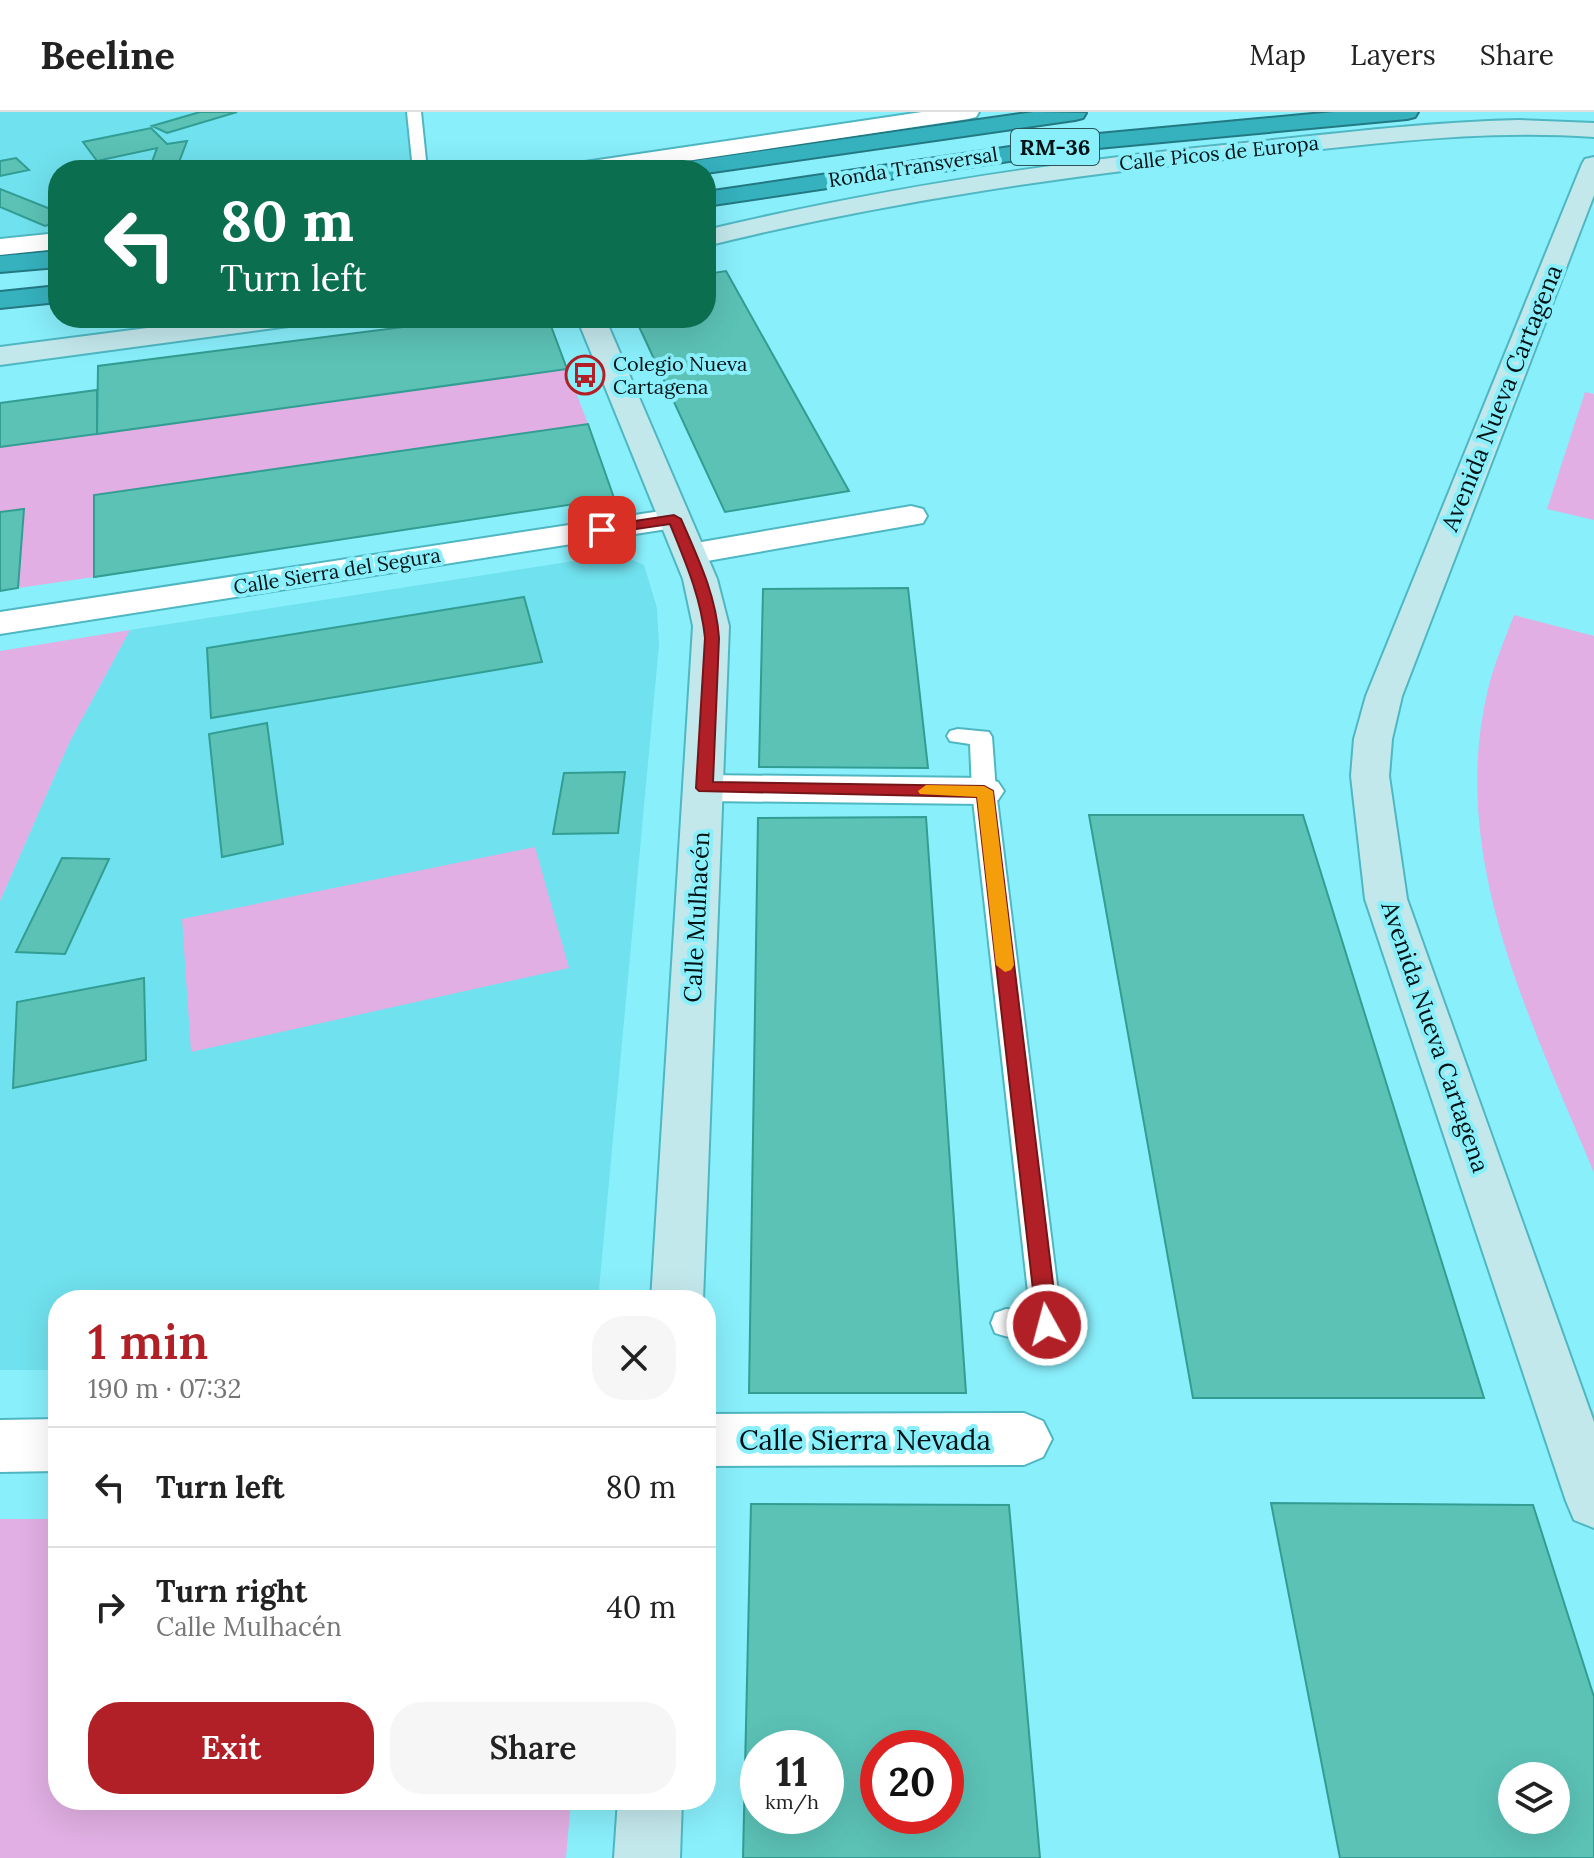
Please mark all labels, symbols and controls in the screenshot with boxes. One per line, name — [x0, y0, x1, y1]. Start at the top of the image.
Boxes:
text: Beeline — [40, 31, 175, 79]
text: Map — [1249, 37, 1306, 73]
text: Layers — [1350, 37, 1436, 73]
text: Share — [1480, 37, 1554, 73]
road number: RM-36 — [1011, 129, 1099, 165]
street label: Calle Picos de Europa — [1118, 130, 1320, 175]
street label: Ronda Transversal — [826, 141, 999, 192]
text: 80 m — [220, 185, 354, 256]
icon: left — [88, 192, 192, 296]
text: Turn left — [220, 255, 367, 301]
street label: Avenida Nueva Cartagena — [1434, 260, 1569, 536]
place label: Colegio Nueva Cartagena — [613, 351, 747, 399]
bus stop icon: Colegio Nueva Cartagena — [564, 354, 606, 396]
pin — [568, 496, 636, 564]
icon: arrive — [580, 508, 624, 552]
street label: Calle Sierra del Segura — [232, 542, 442, 599]
street label: Calle Mulhacén — [677, 831, 716, 1003]
street label: Avenida Nueva Cartagena — [1374, 896, 1496, 1176]
position arrow — [1005, 1283, 1089, 1367]
text: 1 min — [88, 1311, 208, 1372]
button: close — [592, 1316, 676, 1400]
text: 190 m · 07:32 — [88, 1372, 241, 1405]
street label: Calle Sierra Nevada — [739, 1422, 991, 1458]
icon: left — [88, 1465, 132, 1509]
text: Turn left — [156, 1468, 284, 1506]
text: 80 m — [606, 1468, 676, 1506]
text: Turn right — [156, 1572, 307, 1610]
icon: right — [88, 1585, 132, 1629]
text: 40 m — [606, 1588, 676, 1626]
text: Calle Mulhacén — [156, 1610, 342, 1643]
button: Exit — [88, 1702, 374, 1794]
button: Share — [390, 1702, 676, 1794]
speed limit sign: 20 — [860, 1730, 964, 1834]
text: 11 — [776, 1746, 808, 1797]
map controls — [1498, 1762, 1570, 1834]
button: layers — [1498, 1762, 1570, 1834]
text: km/h — [765, 1789, 819, 1814]

